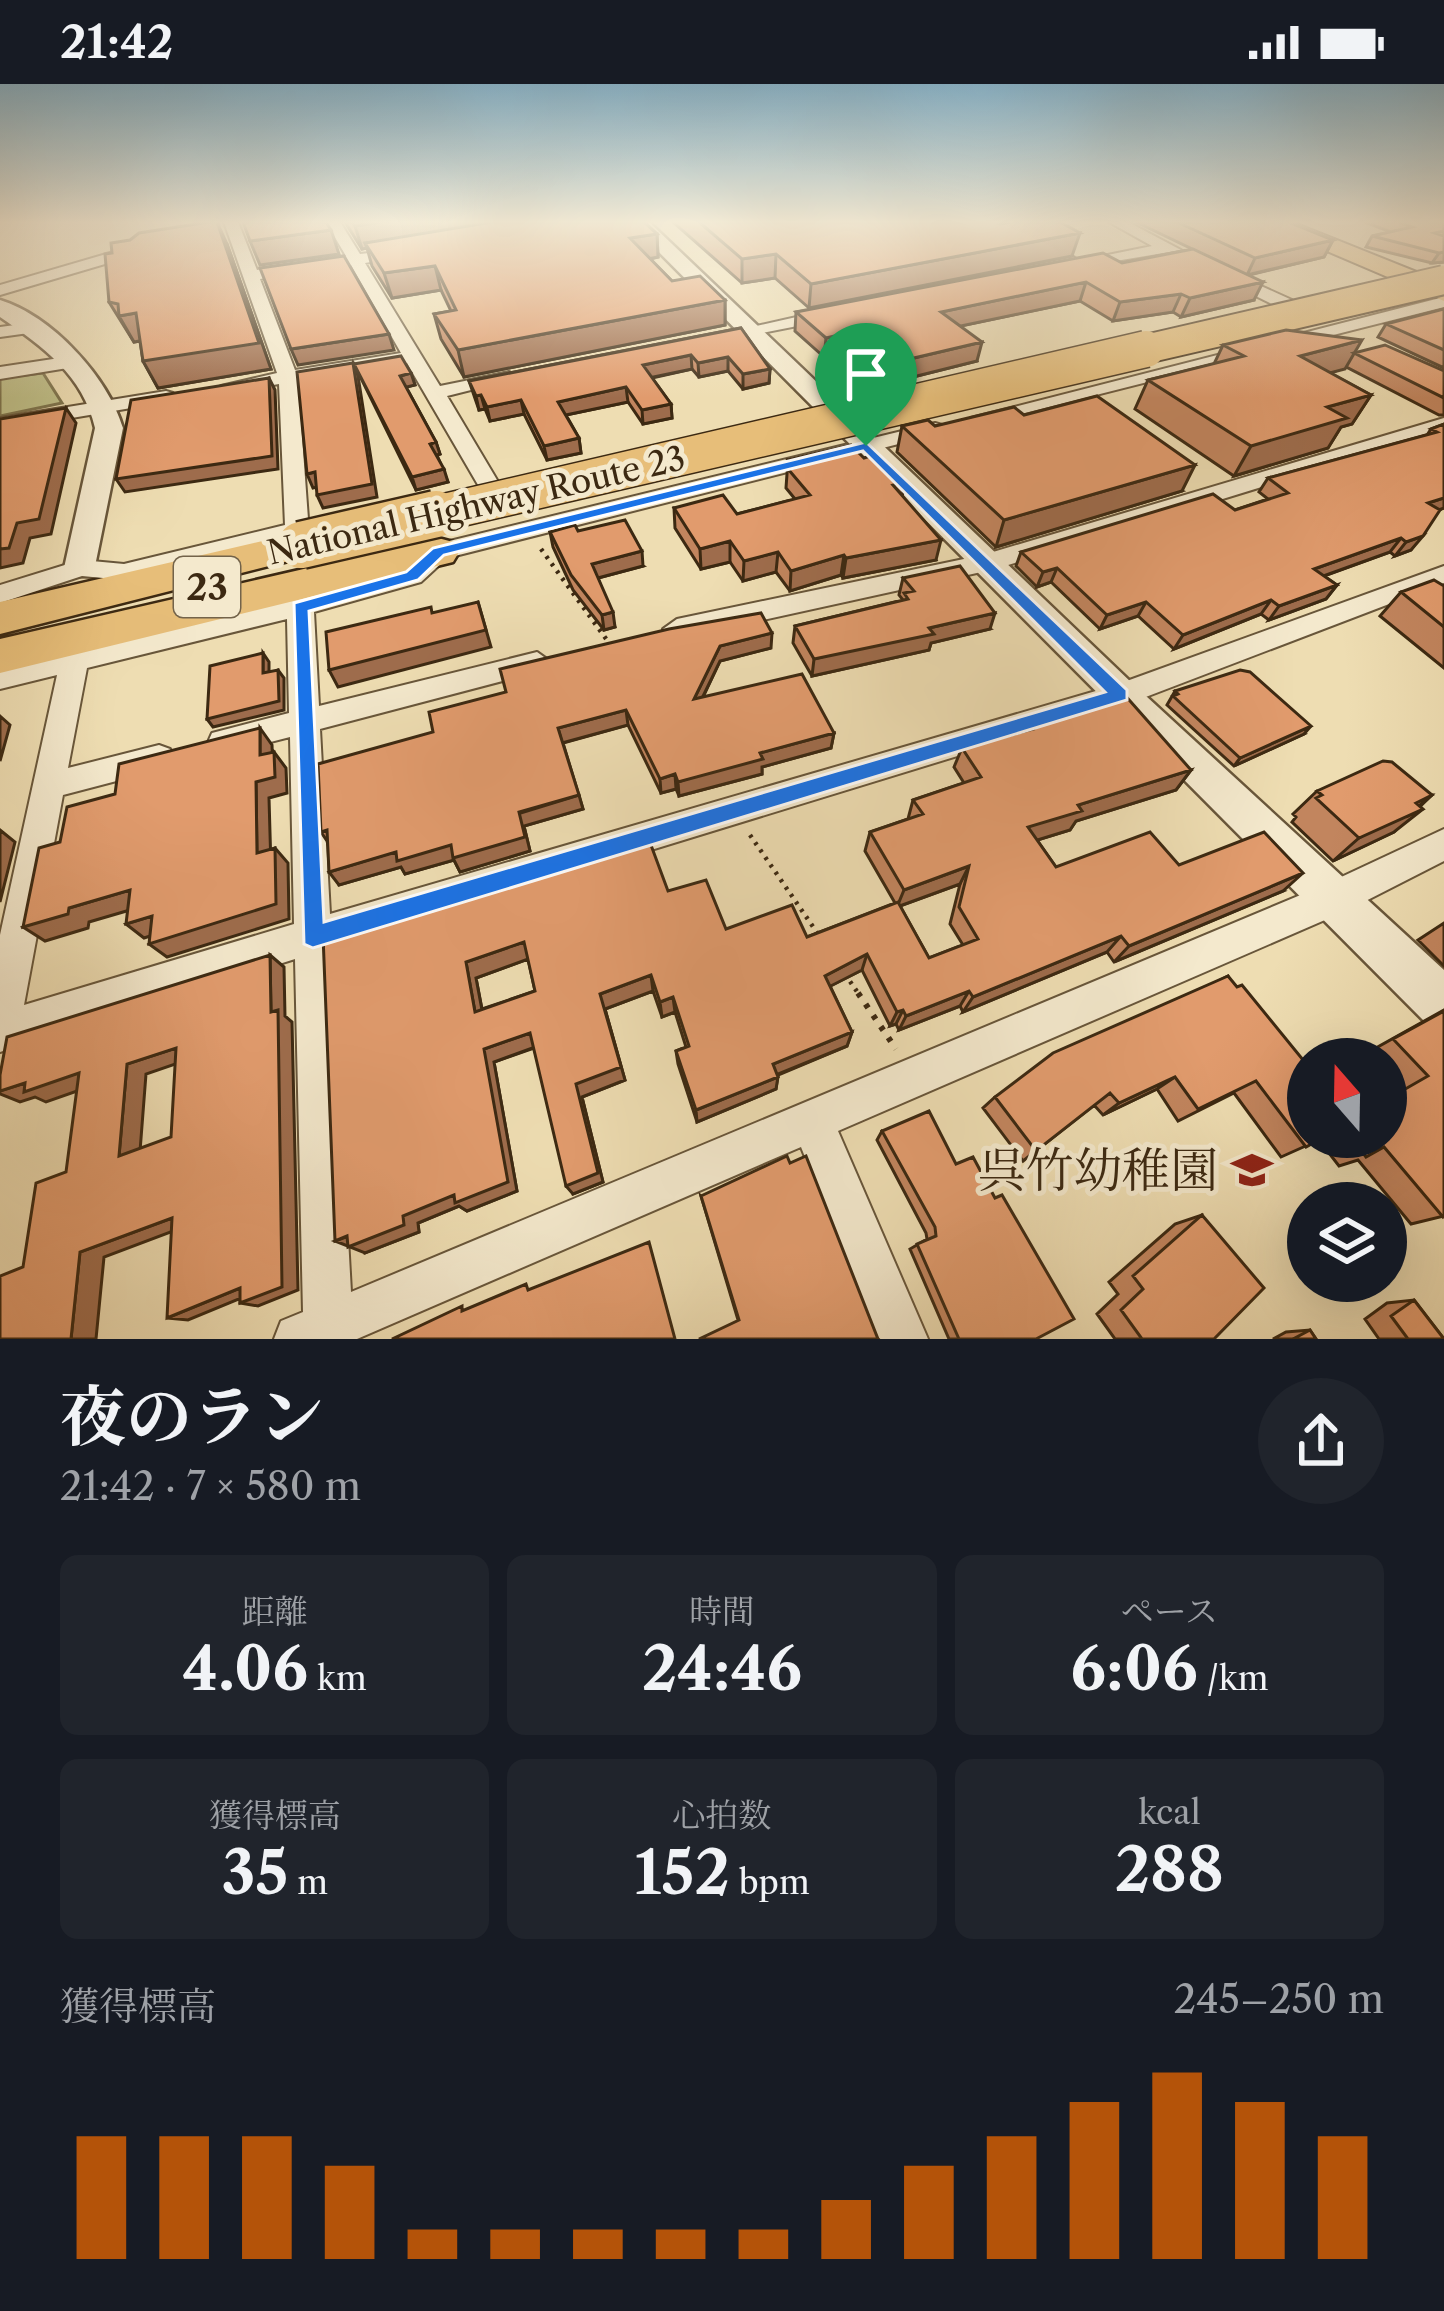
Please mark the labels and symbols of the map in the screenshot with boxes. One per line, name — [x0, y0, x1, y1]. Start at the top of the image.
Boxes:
pin — [815, 323, 917, 446]
street label: National Highway Route 23 — [263, 437, 689, 574]
road number: 23 — [174, 557, 240, 617]
north arrow — [1287, 1038, 1407, 1158]
place label: 呉竹幼稚園 — [978, 1140, 1218, 1199]
school or university icon: 呉竹幼稚園 — [1229, 1147, 1275, 1193]

